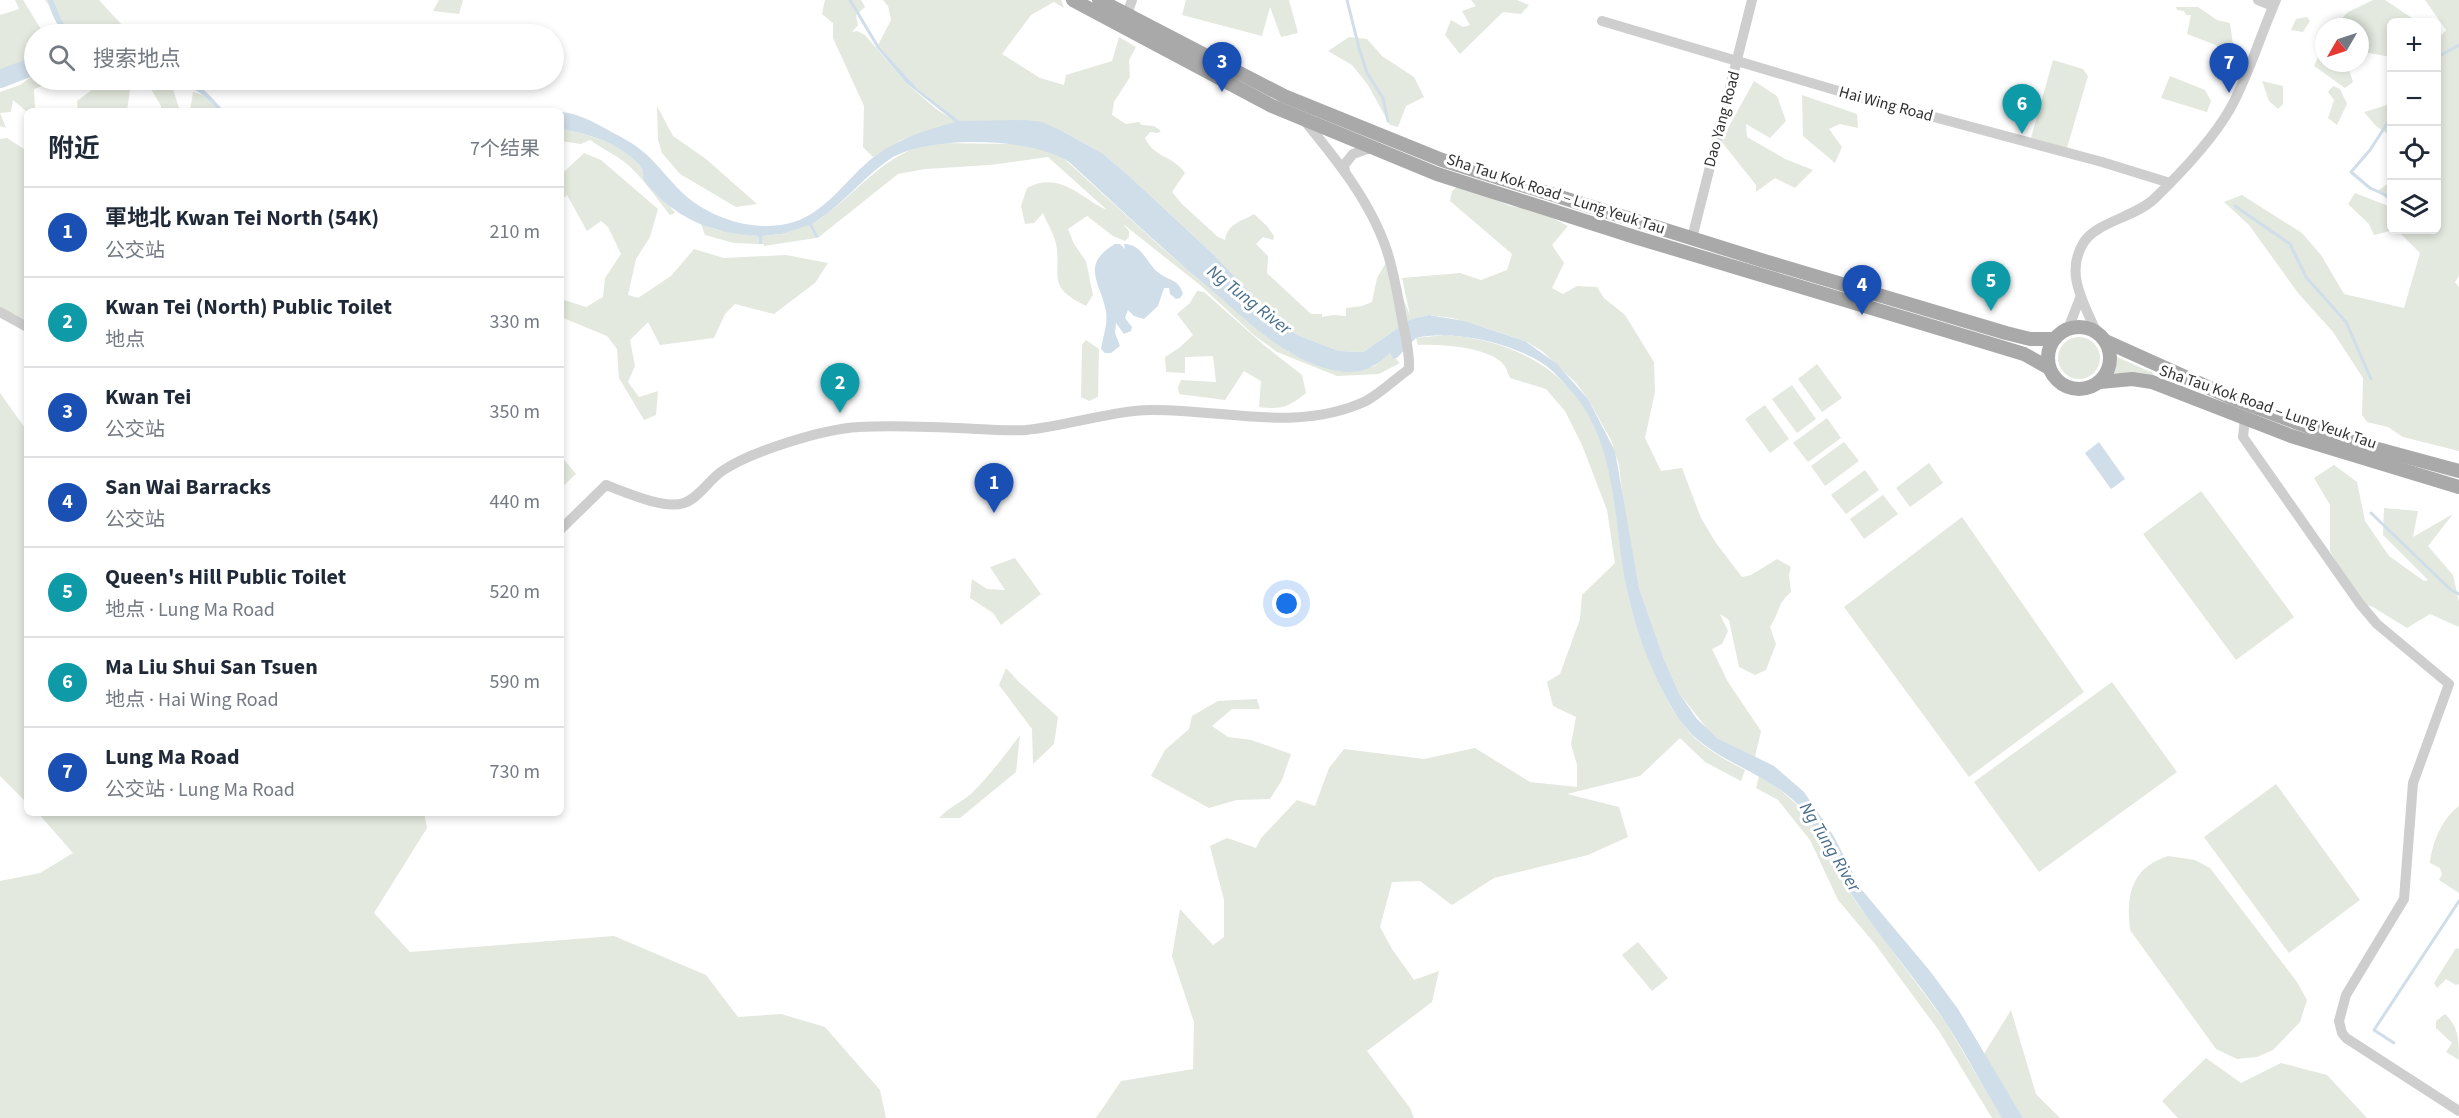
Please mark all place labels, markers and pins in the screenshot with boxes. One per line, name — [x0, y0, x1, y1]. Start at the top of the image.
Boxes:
pin: 3 — [1202, 42, 1242, 92]
pin: 7 — [2210, 44, 2248, 93]
pin: 6 — [2002, 84, 2042, 134]
pin: 5 — [1972, 262, 2010, 311]
pin: 4 — [1842, 266, 1882, 315]
pin: 2 — [820, 364, 860, 413]
pin: 1 — [974, 464, 1014, 513]

